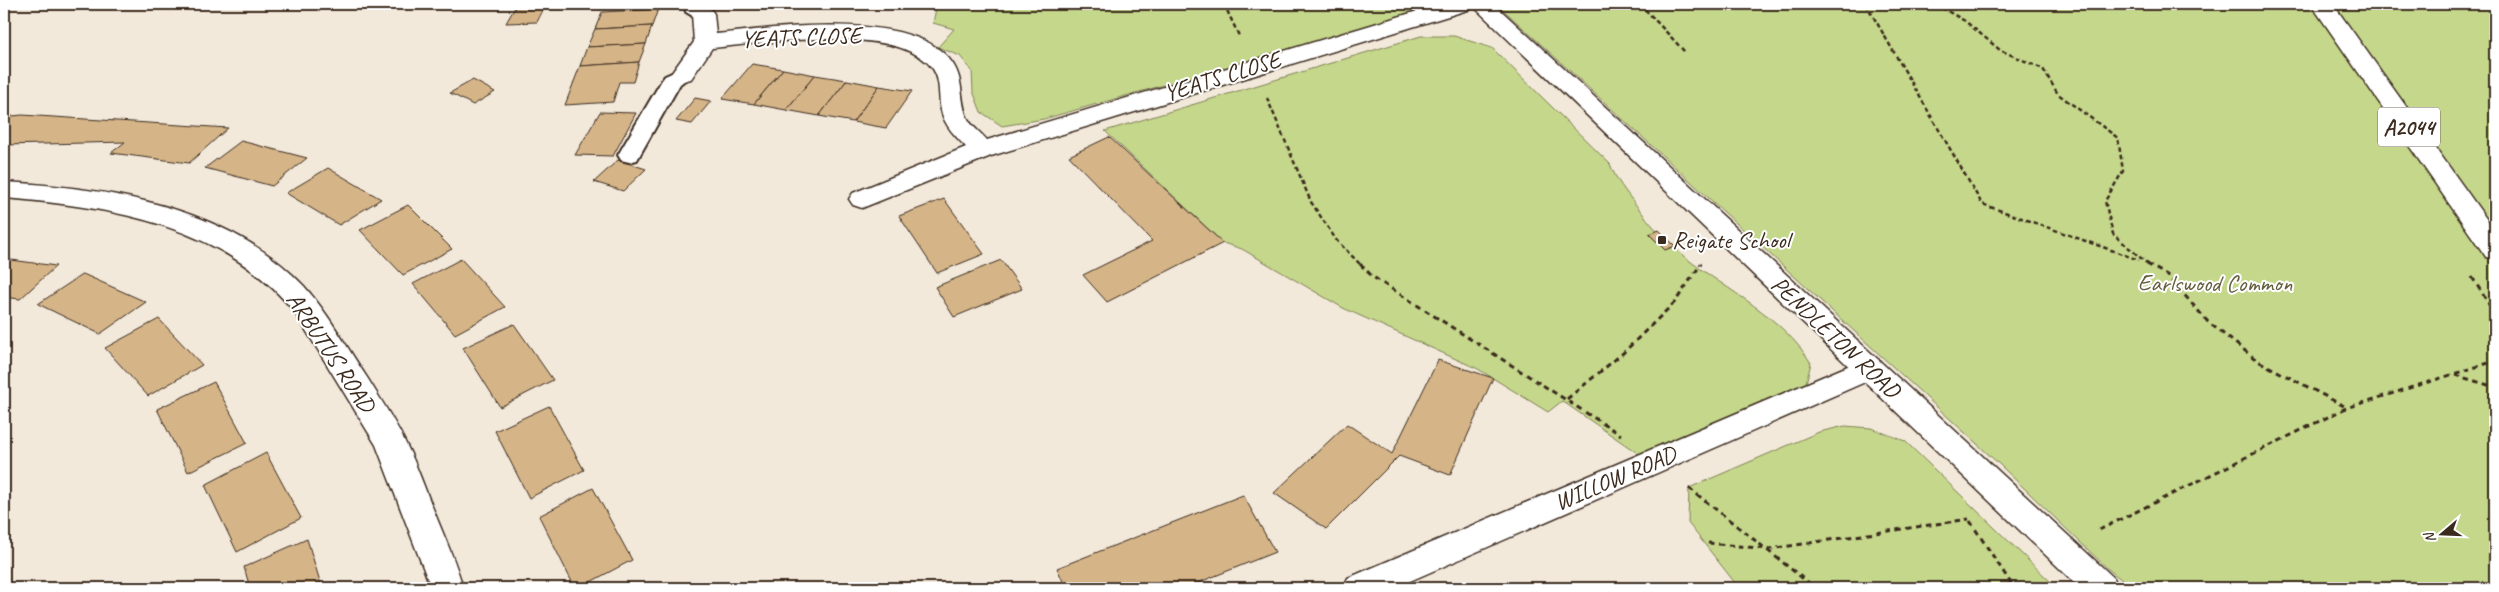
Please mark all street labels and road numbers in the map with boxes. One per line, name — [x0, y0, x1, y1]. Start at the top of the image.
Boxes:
street label: YEATS CLOSE — [740, 20, 865, 54]
street label: YEATS CLOSE — [1160, 43, 1287, 108]
road number: A2044 — [2378, 108, 2440, 146]
street label: PENDLETON ROAD — [1765, 269, 1908, 406]
street label: ARBUTUS ROAD — [280, 286, 383, 419]
street label: WILLOW ROAD — [1550, 438, 1682, 517]

